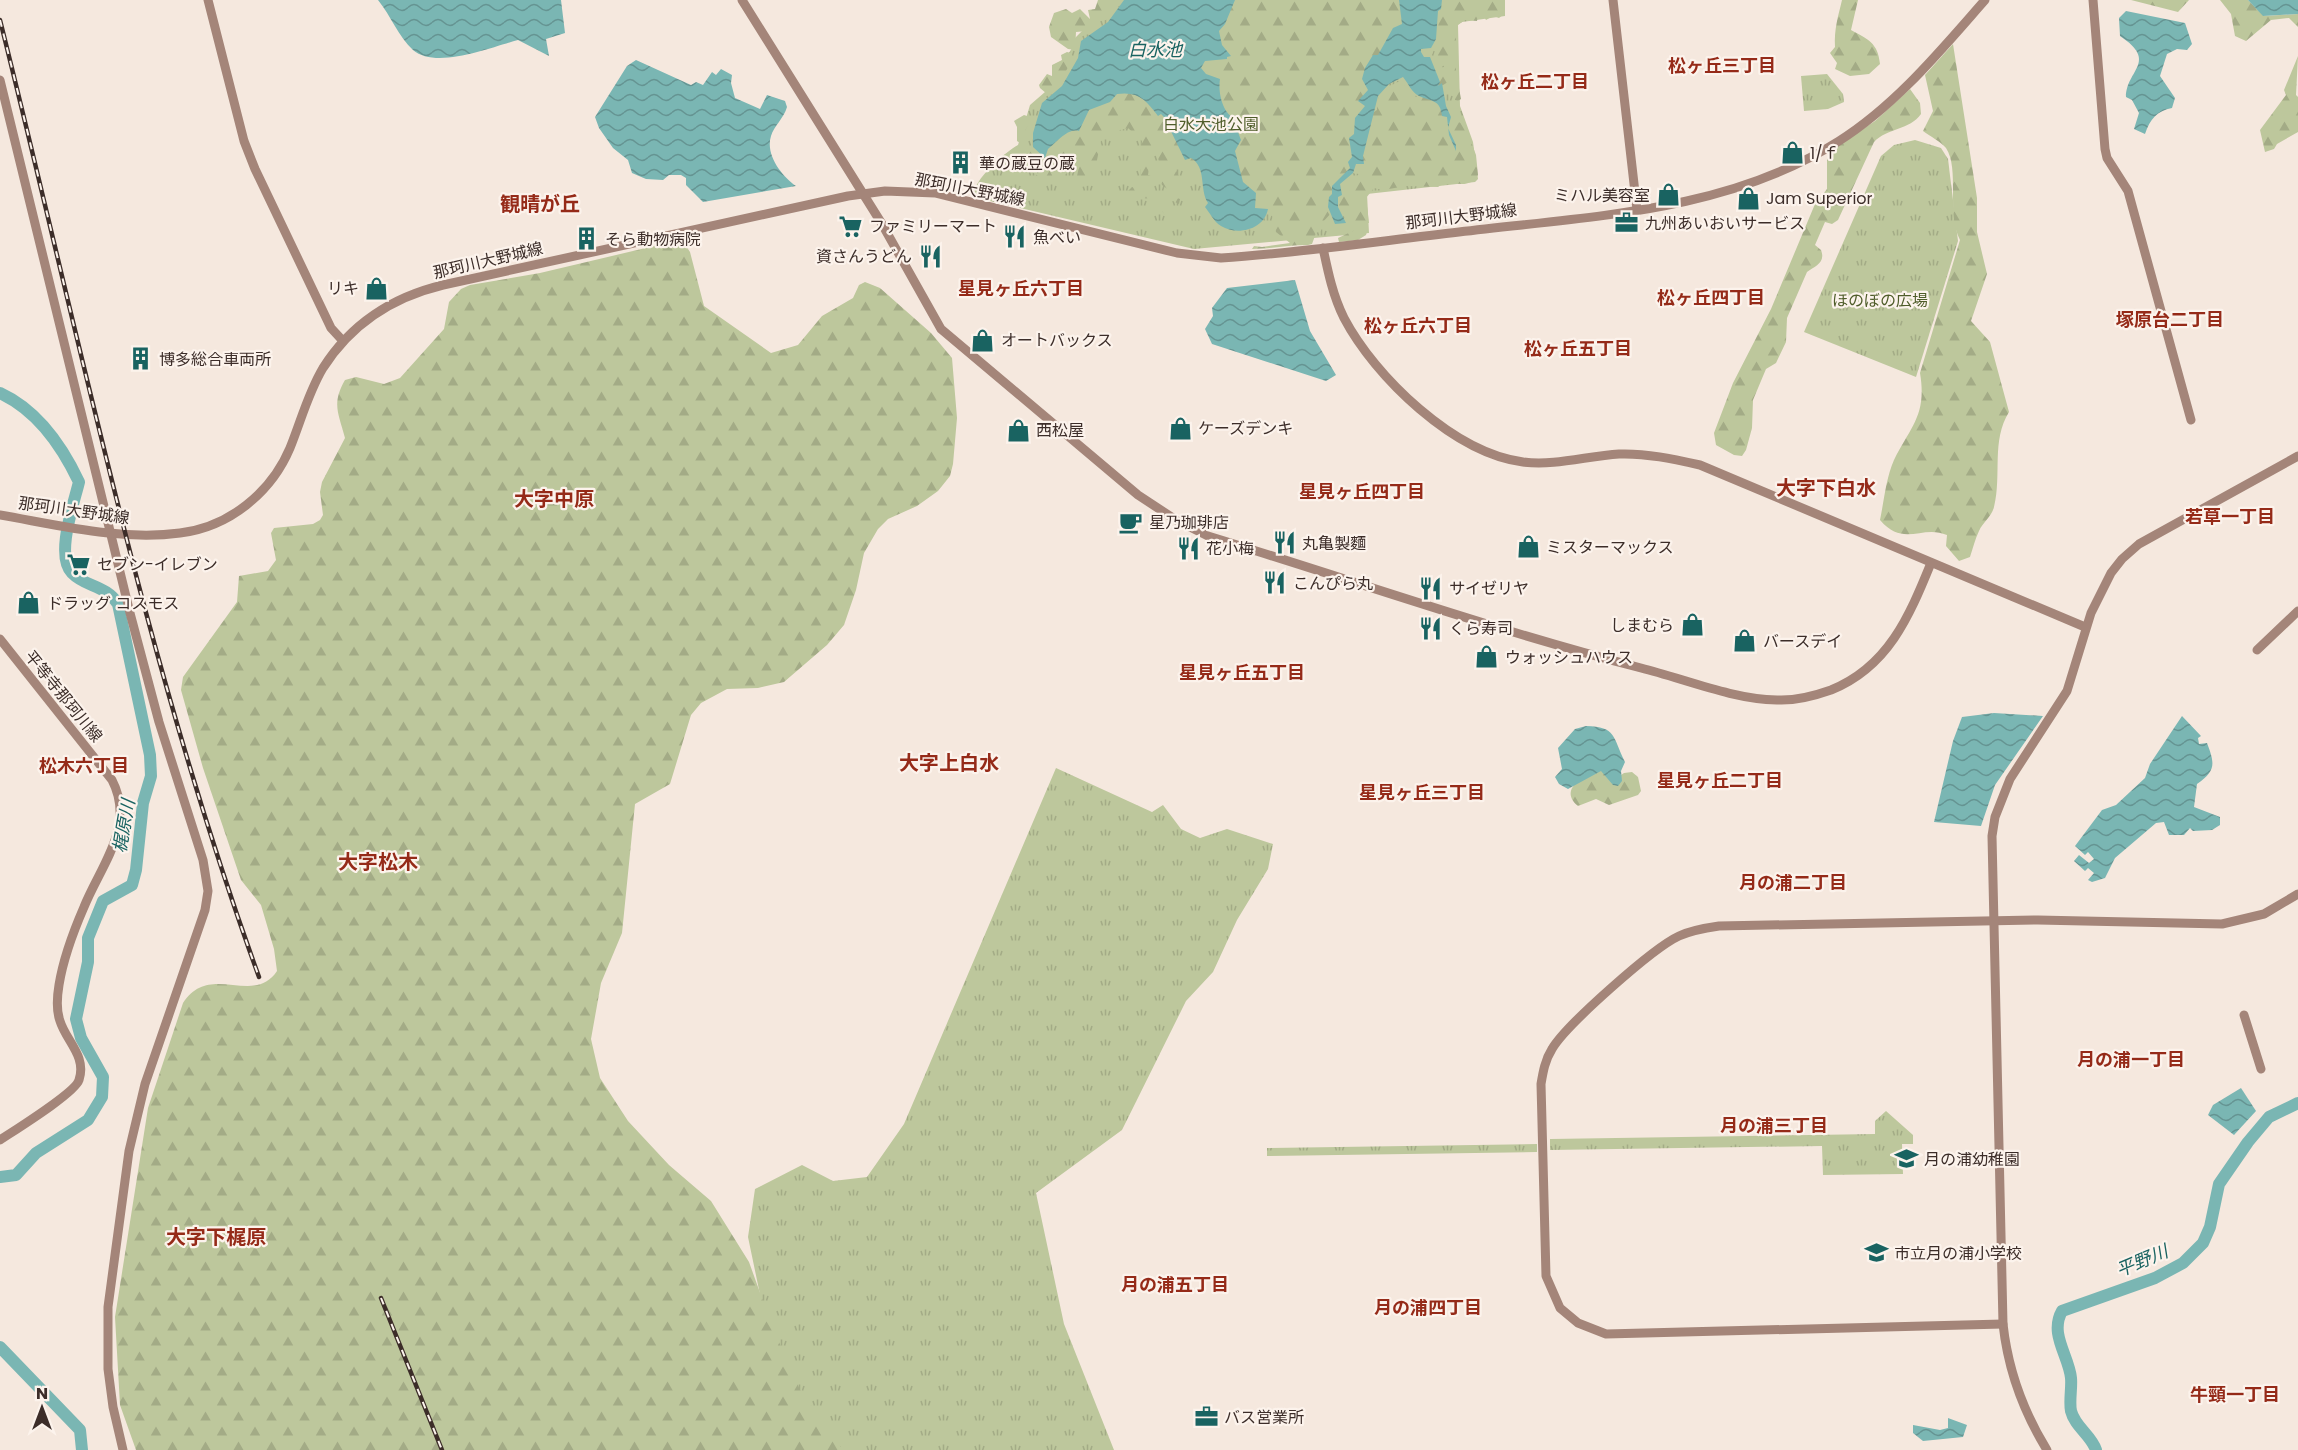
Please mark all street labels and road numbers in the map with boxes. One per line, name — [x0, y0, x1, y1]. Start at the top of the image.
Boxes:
street label: 那珂川大野城線 — [913, 168, 1027, 211]
street label: 那珂川大野城線 — [1404, 198, 1518, 235]
street label: 那珂川大野城線 — [431, 237, 545, 284]
street label: 那珂川大野城線 — [17, 491, 131, 530]
street label: 平等寺那珂川線 — [19, 646, 108, 747]

